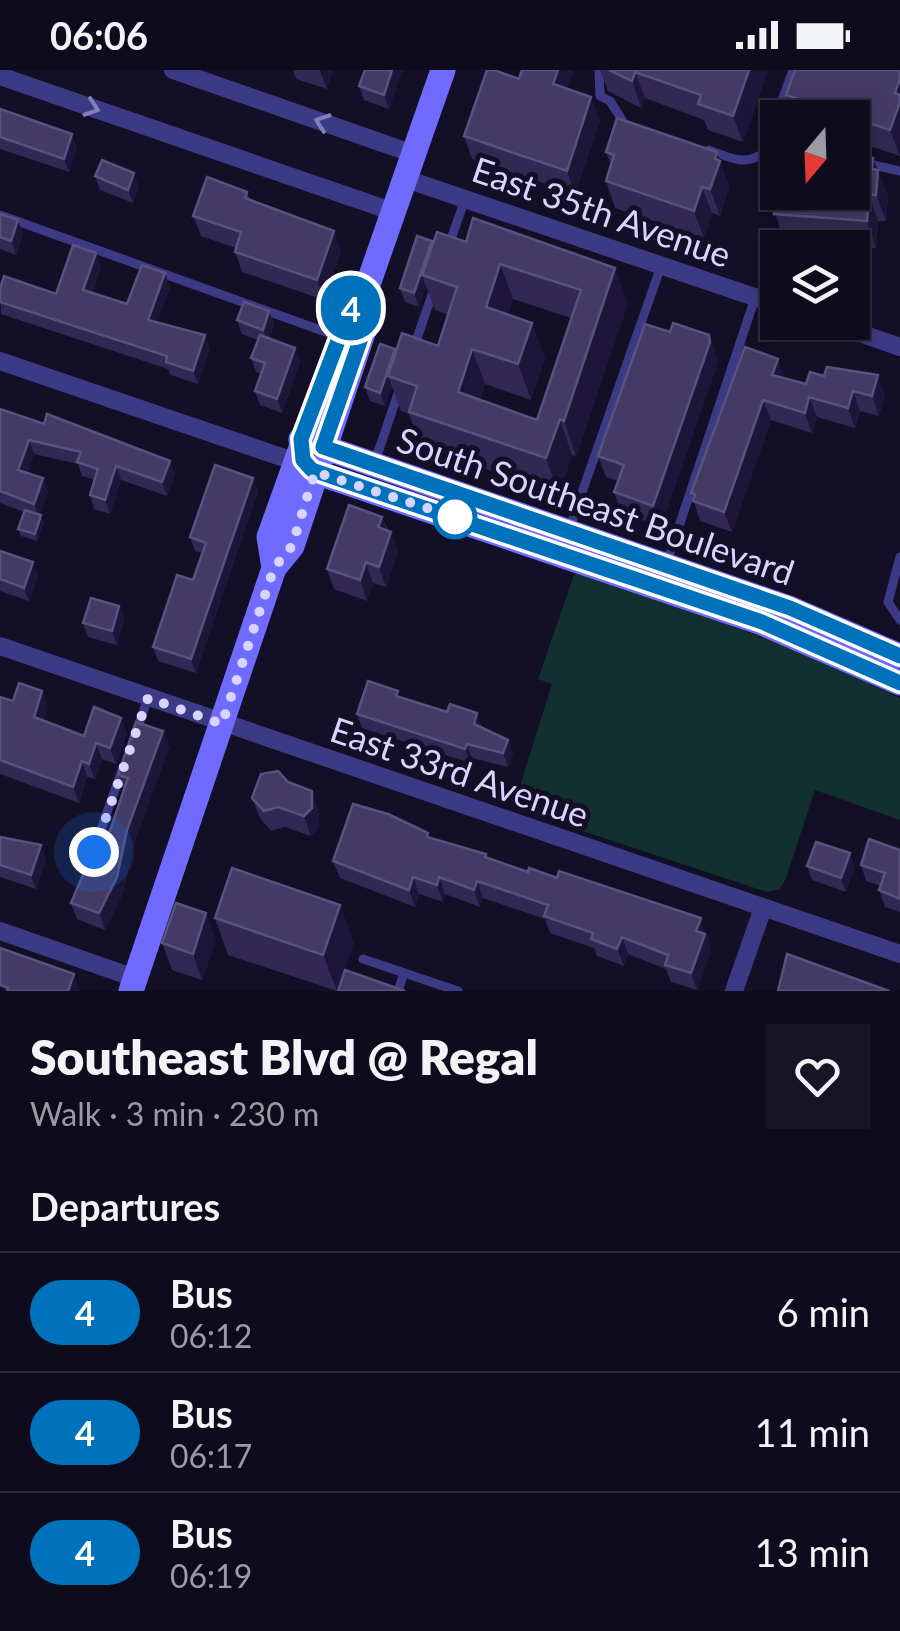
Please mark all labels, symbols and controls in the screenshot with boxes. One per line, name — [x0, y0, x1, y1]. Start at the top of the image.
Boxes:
text: 06:06 — [50, 12, 148, 58]
one-way arrow — [83, 96, 100, 116]
north arrow — [760, 100, 870, 210]
map controls — [760, 100, 870, 340]
one-way arrow — [315, 113, 332, 134]
street label: East 35th Avenue — [467, 147, 737, 275]
button: layers — [760, 230, 870, 340]
line badge: 4 — [318, 276, 384, 340]
text: 4 — [341, 287, 361, 329]
street label: South Southeast Boulevard — [392, 417, 800, 593]
unlabelled marker — [434, 496, 476, 538]
street label: East 33rd Avenue — [326, 707, 594, 835]
your location — [69, 827, 119, 877]
button: heart — [765, 1024, 870, 1129]
text: Southeast Blvd @ Regal — [30, 1028, 538, 1085]
text: Walk · 3 min · 230 m — [30, 1094, 319, 1133]
text: Departures — [30, 1183, 220, 1229]
text: Bus — [170, 1270, 233, 1316]
text: 6 min — [777, 1289, 870, 1335]
text: 4 — [75, 1291, 95, 1333]
text: 06:12 — [170, 1316, 252, 1355]
text: Bus — [170, 1390, 233, 1436]
text: 11 min — [755, 1409, 870, 1455]
text: 4 — [75, 1411, 95, 1453]
text: 06:17 — [170, 1436, 252, 1475]
text: Bus — [170, 1510, 233, 1556]
text: 13 min — [755, 1529, 870, 1575]
text: 4 — [75, 1531, 95, 1573]
text: 06:19 — [170, 1556, 252, 1595]

